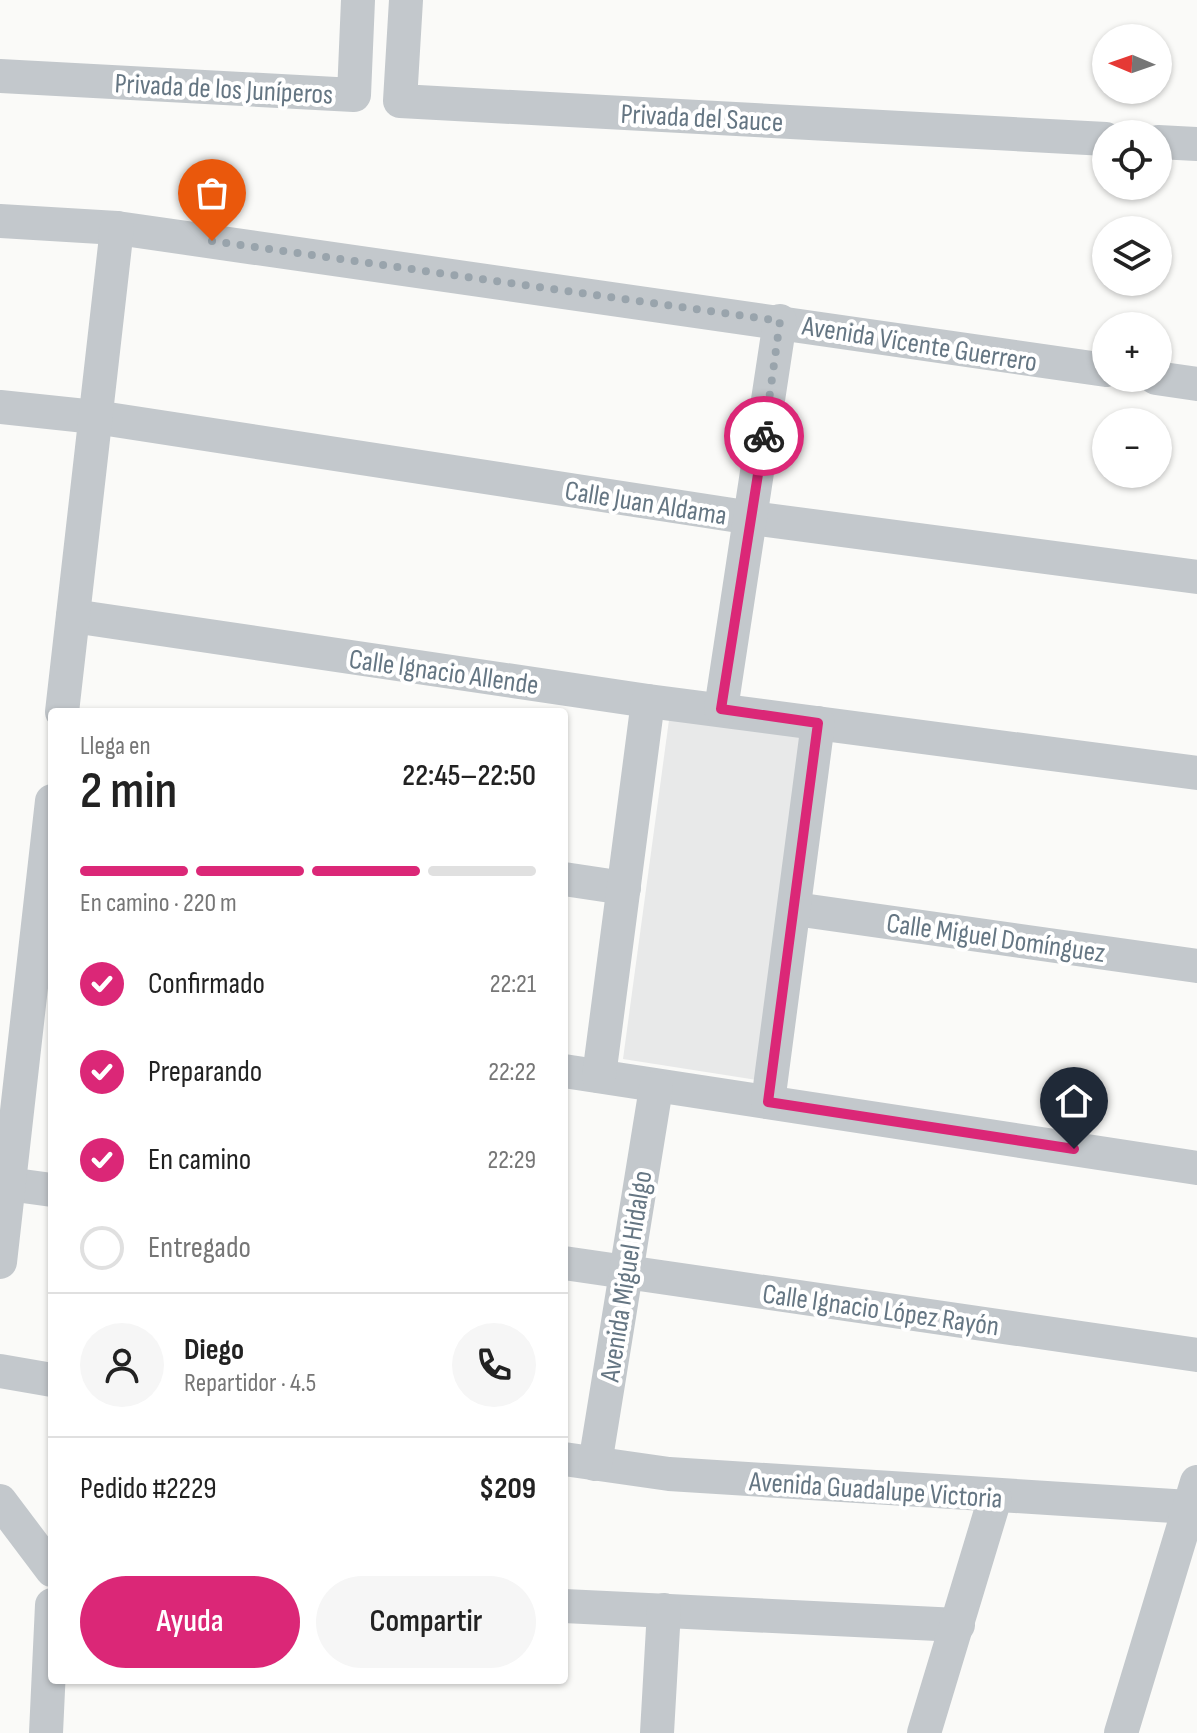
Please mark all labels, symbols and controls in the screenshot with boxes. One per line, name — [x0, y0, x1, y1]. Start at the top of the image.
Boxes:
north arrow — [1092, 24, 1172, 104]
map controls — [1092, 24, 1172, 488]
street label: Privada de los Juníperos — [114, 67, 334, 112]
street label: Privada del Sauce — [620, 98, 784, 139]
button: locate — [1092, 120, 1172, 200]
pin — [178, 159, 246, 241]
icon: bag — [190, 171, 234, 215]
button: layers — [1092, 216, 1172, 296]
street label: Avenida Vicente Guerrero — [799, 309, 1039, 379]
button: + — [1092, 312, 1172, 392]
courier — [724, 396, 804, 476]
button: − — [1092, 408, 1172, 488]
icon: bike — [742, 414, 786, 458]
street label: Calle Juan Aldama — [562, 474, 729, 533]
street label: Calle Ignacio Allende — [347, 643, 541, 702]
text: Llega en — [80, 731, 151, 762]
text: 22:45–22:50 — [402, 758, 536, 794]
text: 2 min — [80, 760, 177, 823]
text: En camino · 220 m — [80, 888, 237, 919]
street label: Calle Miguel Domínguez — [884, 907, 1107, 970]
icon: check — [80, 962, 124, 1006]
text: Confirmado — [148, 966, 265, 1002]
text: 22:21 — [490, 969, 536, 1000]
icon: check — [80, 1050, 124, 1094]
text: Preparando — [148, 1054, 262, 1090]
text: 22:22 — [488, 1057, 536, 1088]
pin — [1040, 1067, 1108, 1149]
icon: home — [1052, 1079, 1096, 1123]
icon: check — [80, 1138, 124, 1182]
text: En camino — [148, 1142, 251, 1178]
text: 22:29 — [487, 1145, 536, 1176]
street label: Avenida Miguel Hidalgo — [593, 1168, 659, 1385]
text: Entregado — [148, 1230, 251, 1266]
street label: Calle Ignacio López Rayón — [760, 1278, 1001, 1343]
button: person — [80, 1323, 164, 1407]
button: phone — [452, 1323, 536, 1407]
text: Diego — [184, 1332, 244, 1368]
text: Repartidor · 4.5 — [184, 1368, 316, 1399]
street label: Avenida Guadalupe Victoria — [747, 1465, 1004, 1516]
text: Pedido #2229 — [80, 1471, 217, 1507]
text: $209 — [479, 1471, 536, 1507]
button: Ayuda — [80, 1576, 300, 1668]
button: Compartir — [316, 1576, 536, 1668]

